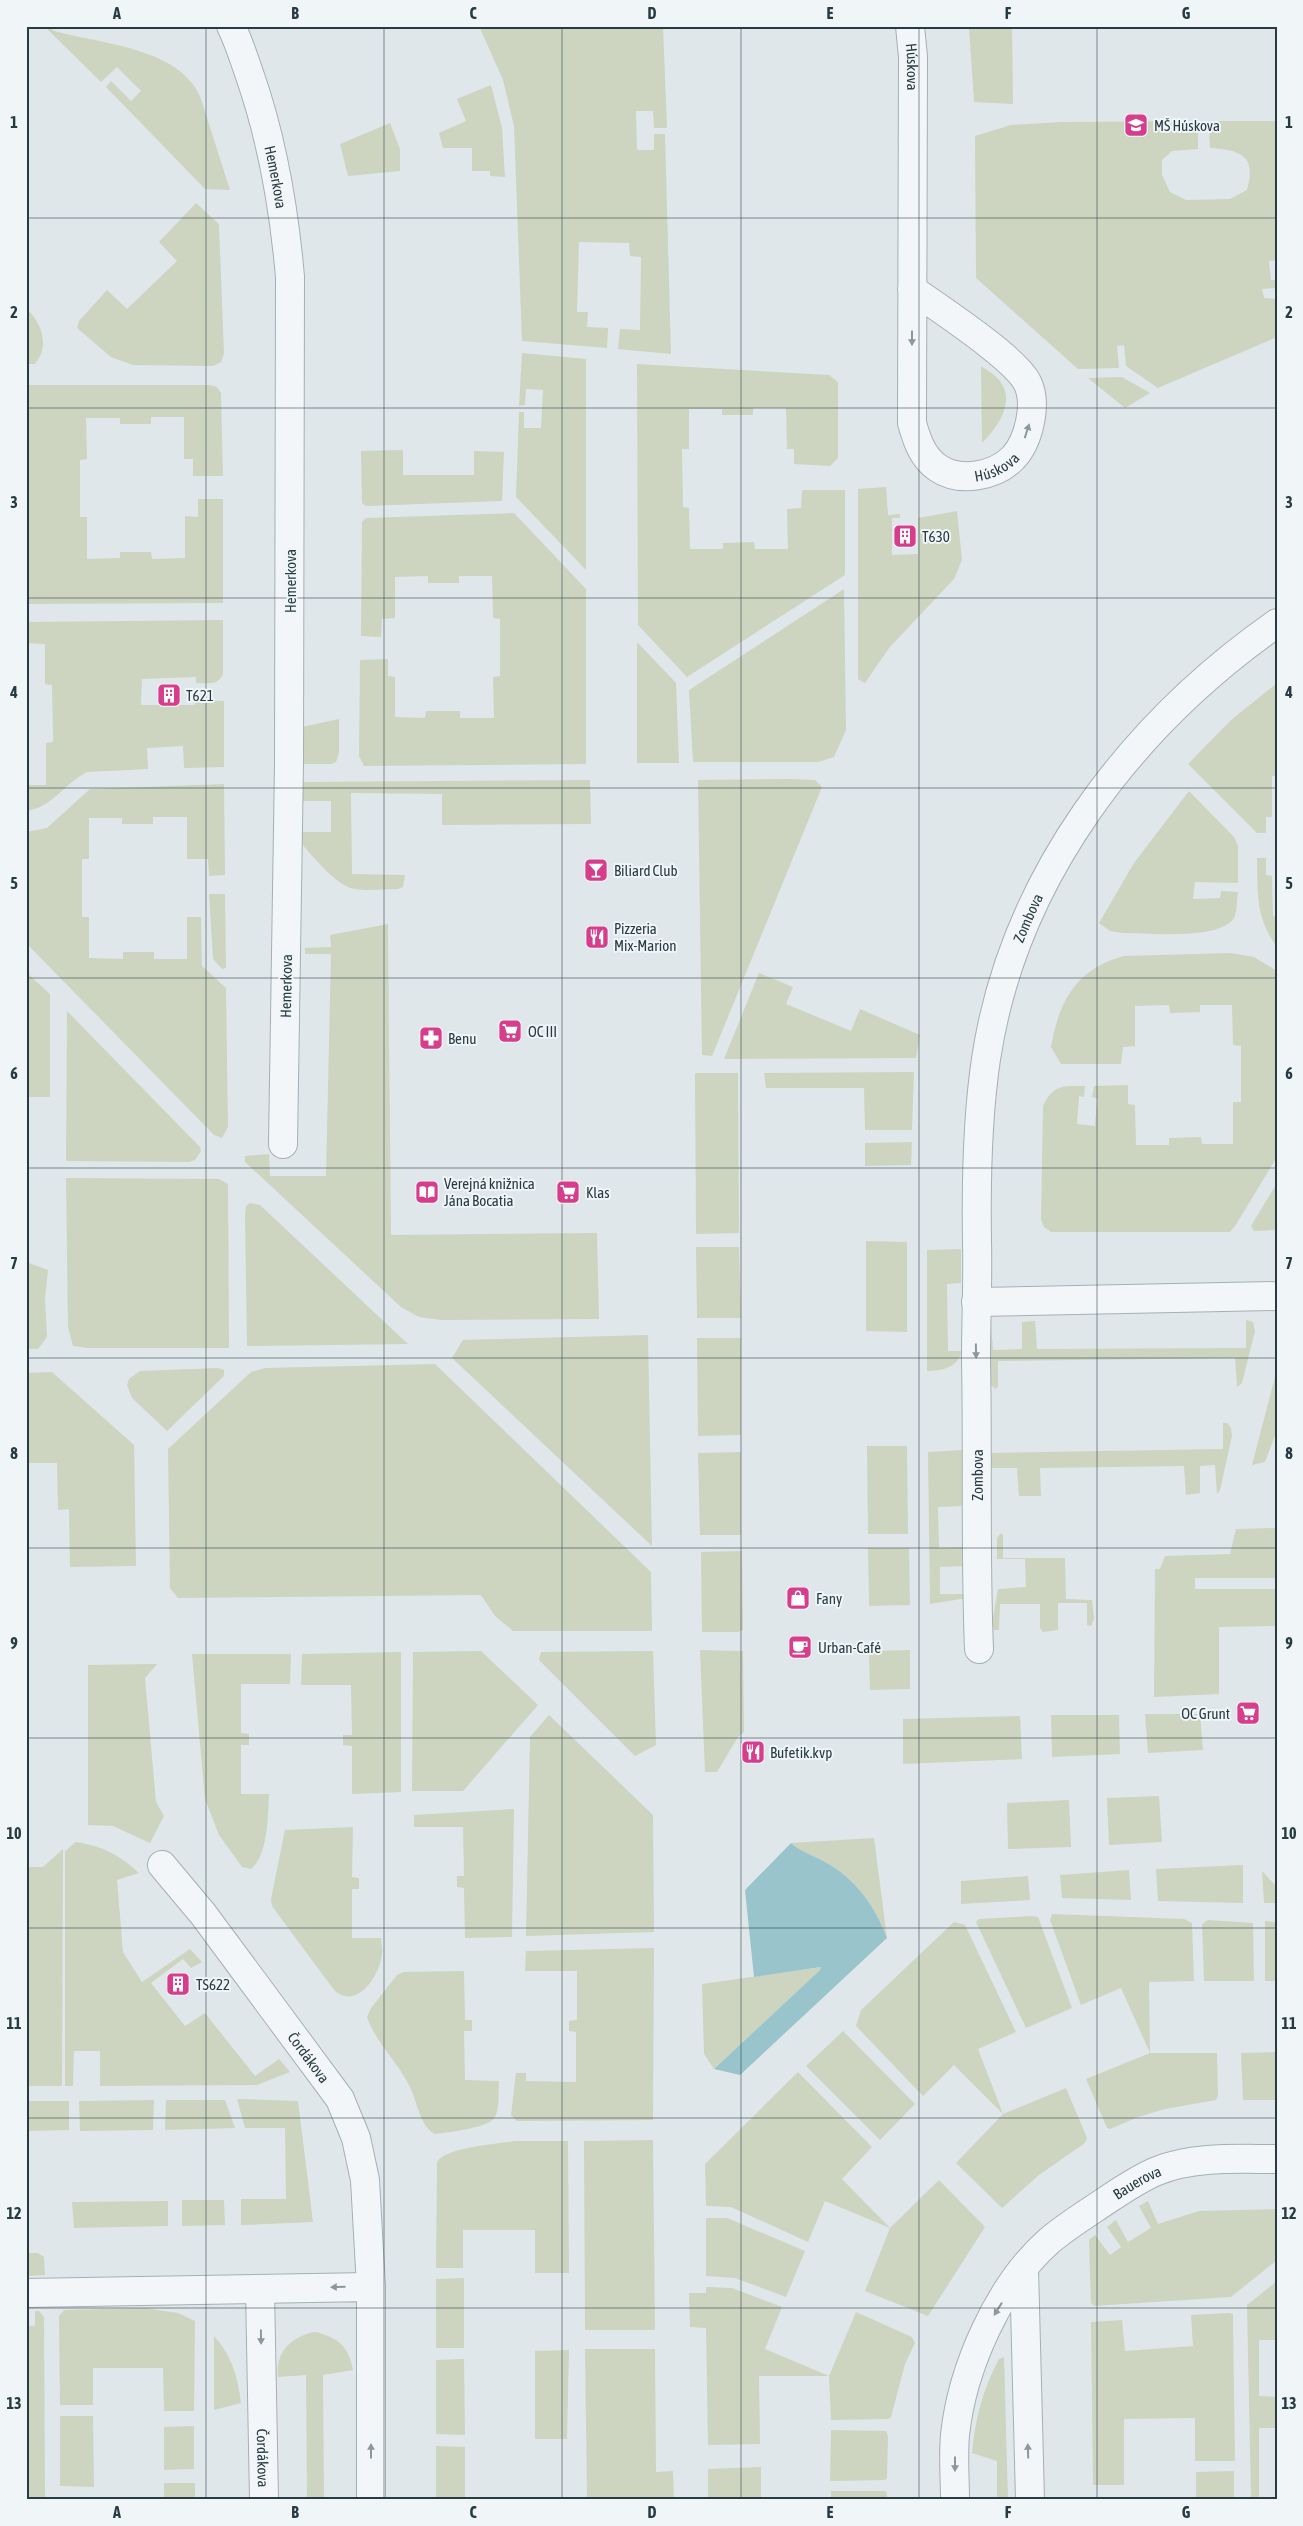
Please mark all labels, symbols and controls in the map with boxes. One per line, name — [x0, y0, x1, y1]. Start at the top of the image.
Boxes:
text: A — [112, 4, 121, 22]
text: B — [291, 4, 299, 22]
text: C — [469, 4, 477, 22]
text: D — [648, 4, 657, 22]
text: E — [827, 4, 834, 22]
text: F — [1005, 4, 1012, 22]
text: G — [1182, 4, 1191, 22]
street label: Húskova — [903, 42, 922, 91]
school or university icon: MŠ Húskova — [1123, 112, 1149, 138]
text: 1 — [10, 113, 18, 131]
text: 1 — [1285, 113, 1293, 131]
place label: MŠ Húskova — [1154, 117, 1220, 134]
street label: Hemerkova — [262, 144, 290, 210]
text: 2 — [10, 303, 18, 321]
text: 2 — [1285, 303, 1293, 321]
one-way arrow — [908, 330, 916, 346]
one-way arrow — [1023, 423, 1031, 438]
street label: Húskova — [973, 449, 1022, 484]
text: 3 — [10, 493, 18, 511]
text: 3 — [1285, 493, 1293, 511]
building icon: T630 — [892, 523, 918, 549]
place label: T630 — [922, 528, 950, 545]
street label: Hemerkova — [282, 549, 299, 613]
building icon: T621 — [156, 682, 182, 708]
text: 4 — [9, 683, 18, 701]
text: 4 — [1284, 683, 1293, 701]
place label: T621 — [186, 687, 214, 704]
bar icon: Biliard Club — [583, 857, 609, 883]
place label: Biliard Club — [614, 862, 678, 879]
text: 5 — [10, 874, 18, 892]
text: 5 — [1285, 874, 1293, 892]
street label: Zombova — [1009, 891, 1046, 945]
place label: Pizzeria Mix-Marion — [614, 920, 677, 954]
restaurant icon: Pizzeria Mix-Marion — [584, 924, 610, 950]
street label: Hemerkova — [277, 954, 295, 1018]
supermarket icon: OC III — [497, 1018, 523, 1044]
place label: OC III — [528, 1023, 557, 1040]
pharmacy icon: Benu — [418, 1025, 444, 1051]
place label: Benu — [448, 1030, 476, 1047]
text: 6 — [10, 1064, 18, 1082]
text: 6 — [1285, 1064, 1293, 1082]
place label: Verejná knižnica Jána Bocatia — [444, 1175, 535, 1209]
library icon: Verejná knižnica Jána Bocatia — [414, 1179, 440, 1205]
supermarket icon: Klas — [555, 1179, 581, 1205]
place label: Klas — [586, 1184, 610, 1201]
text: 7 — [10, 1254, 18, 1272]
text: 7 — [1285, 1254, 1293, 1272]
one-way arrow — [972, 1343, 980, 1359]
text: 8 — [10, 1444, 18, 1462]
text: 8 — [1285, 1444, 1293, 1462]
street label: Zombova — [968, 1449, 985, 1501]
shop icon: Fany — [785, 1585, 811, 1611]
place label: Fany — [816, 1590, 842, 1607]
text: 9 — [10, 1634, 18, 1652]
cafe icon: Urban-Café — [787, 1634, 813, 1660]
text: 9 — [1285, 1634, 1293, 1652]
place label: Urban-Café — [818, 1639, 881, 1656]
supermarket icon: OC Grunt — [1235, 1700, 1261, 1726]
place label: OC Grunt — [1181, 1705, 1230, 1722]
restaurant icon: Bufetik.kvp — [740, 1739, 766, 1765]
place label: Bufetik.kvp — [770, 1744, 832, 1761]
text: 10 — [6, 1824, 22, 1842]
text: 10 — [1281, 1824, 1297, 1842]
building icon: TS622 — [165, 1971, 191, 1997]
place label: TS622 — [196, 1976, 230, 1993]
text: 11 — [6, 2014, 22, 2032]
text: 11 — [1281, 2014, 1297, 2032]
street label: Čordákova — [285, 2029, 333, 2086]
street label: Bauerova — [1110, 2162, 1163, 2202]
text: 12 — [6, 2204, 22, 2222]
text: 12 — [1281, 2204, 1297, 2222]
one-way arrow — [329, 2283, 345, 2291]
one-way arrow — [993, 2302, 1002, 2316]
one-way arrow — [257, 2330, 265, 2346]
text: 13 — [6, 2394, 22, 2412]
text: 13 — [1281, 2394, 1297, 2412]
street label: Čordákova — [254, 2429, 272, 2487]
one-way arrow — [367, 2443, 375, 2459]
one-way arrow — [1024, 2443, 1032, 2459]
one-way arrow — [951, 2456, 959, 2472]
text: A — [112, 2503, 121, 2521]
text: B — [291, 2503, 299, 2521]
text: C — [469, 2503, 477, 2521]
text: D — [648, 2503, 657, 2521]
text: E — [827, 2503, 834, 2521]
text: F — [1005, 2503, 1012, 2521]
text: G — [1182, 2503, 1191, 2521]

